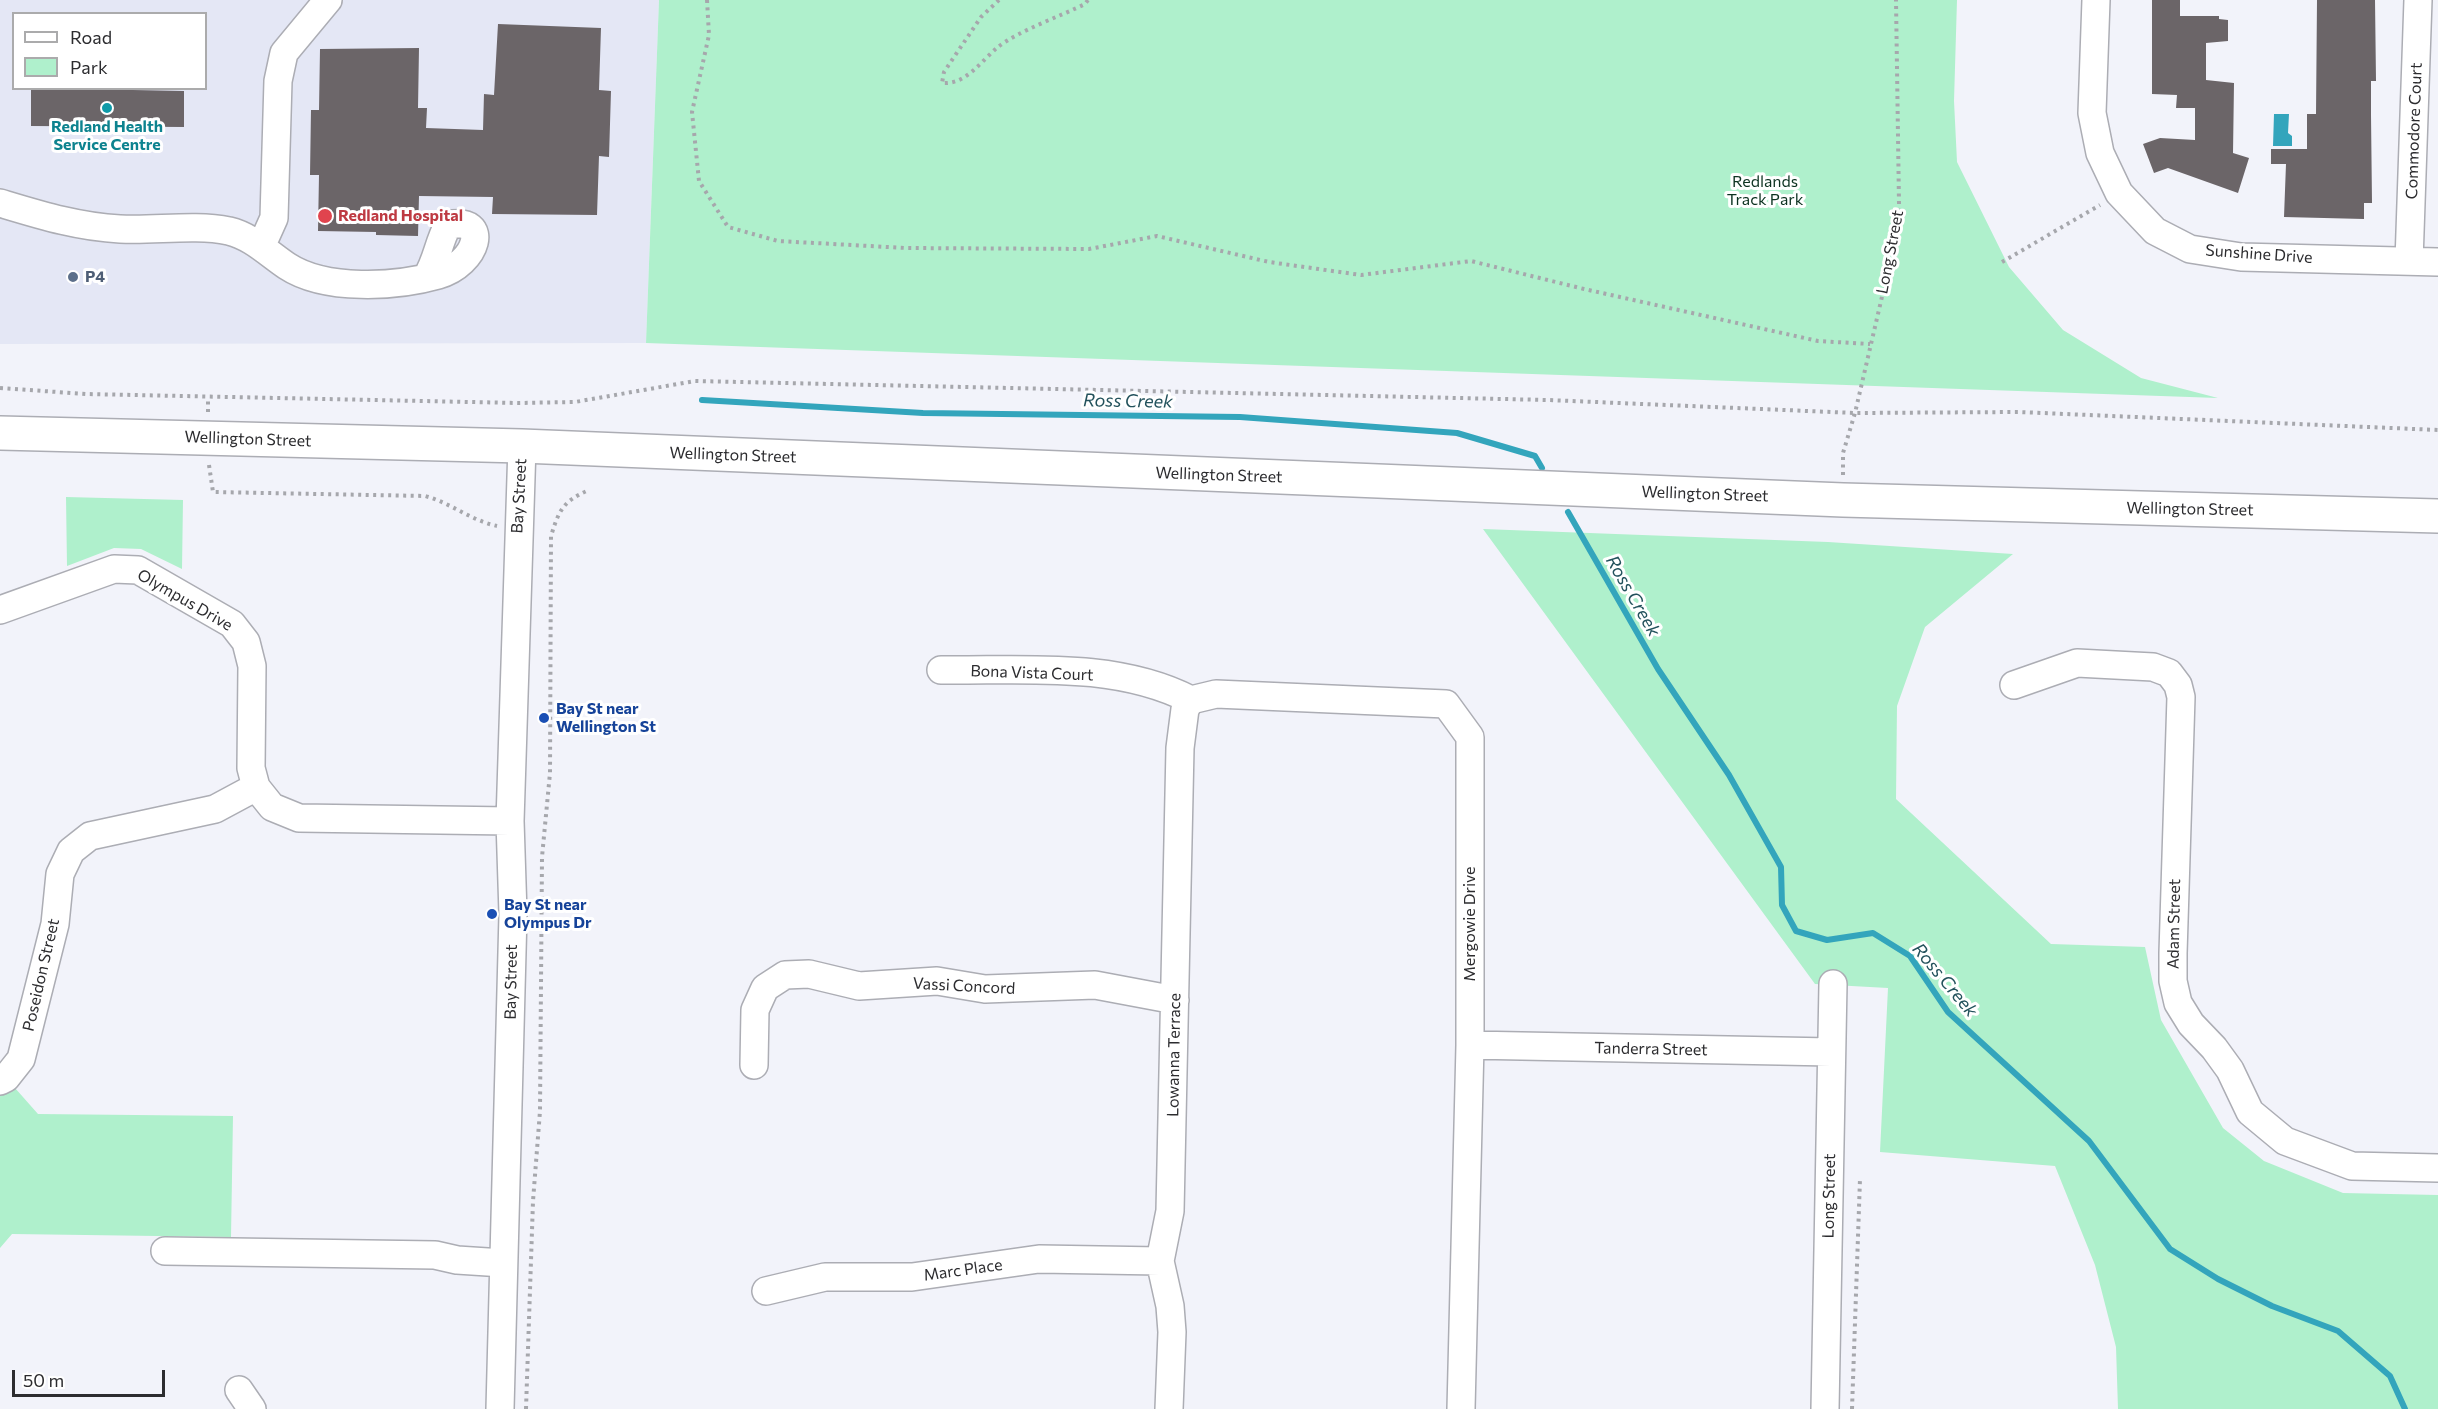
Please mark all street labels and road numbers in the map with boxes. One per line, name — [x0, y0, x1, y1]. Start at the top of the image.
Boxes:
street label: Commodore Court — [2402, 62, 2426, 200]
street label: Long Street — [1872, 209, 1908, 295]
street label: Sunshine Drive — [2205, 241, 2313, 267]
street label: Wellington Street — [184, 427, 312, 451]
street label: Wellington Street — [669, 443, 797, 467]
street label: Bay Street — [507, 458, 531, 534]
street label: Wellington Street — [1155, 463, 1283, 487]
street label: Wellington Street — [1641, 482, 1769, 506]
street label: Wellington Street — [2126, 498, 2254, 520]
street label: Olympus Drive — [134, 565, 236, 635]
street label: Bona Vista Court — [970, 661, 1094, 685]
street label: Mergowie Drive — [1460, 867, 1480, 981]
street label: Adam Street — [2164, 879, 2184, 969]
street label: Poseidon Street — [19, 917, 63, 1033]
street label: Bay Street — [501, 944, 521, 1020]
street label: Vassi Concord — [912, 974, 1016, 998]
street label: Lowanna Terrace — [1163, 993, 1185, 1117]
street label: Tanderra Street — [1594, 1038, 1708, 1060]
street label: Long Street — [1819, 1153, 1839, 1239]
street label: Marc Place — [922, 1255, 1004, 1285]

